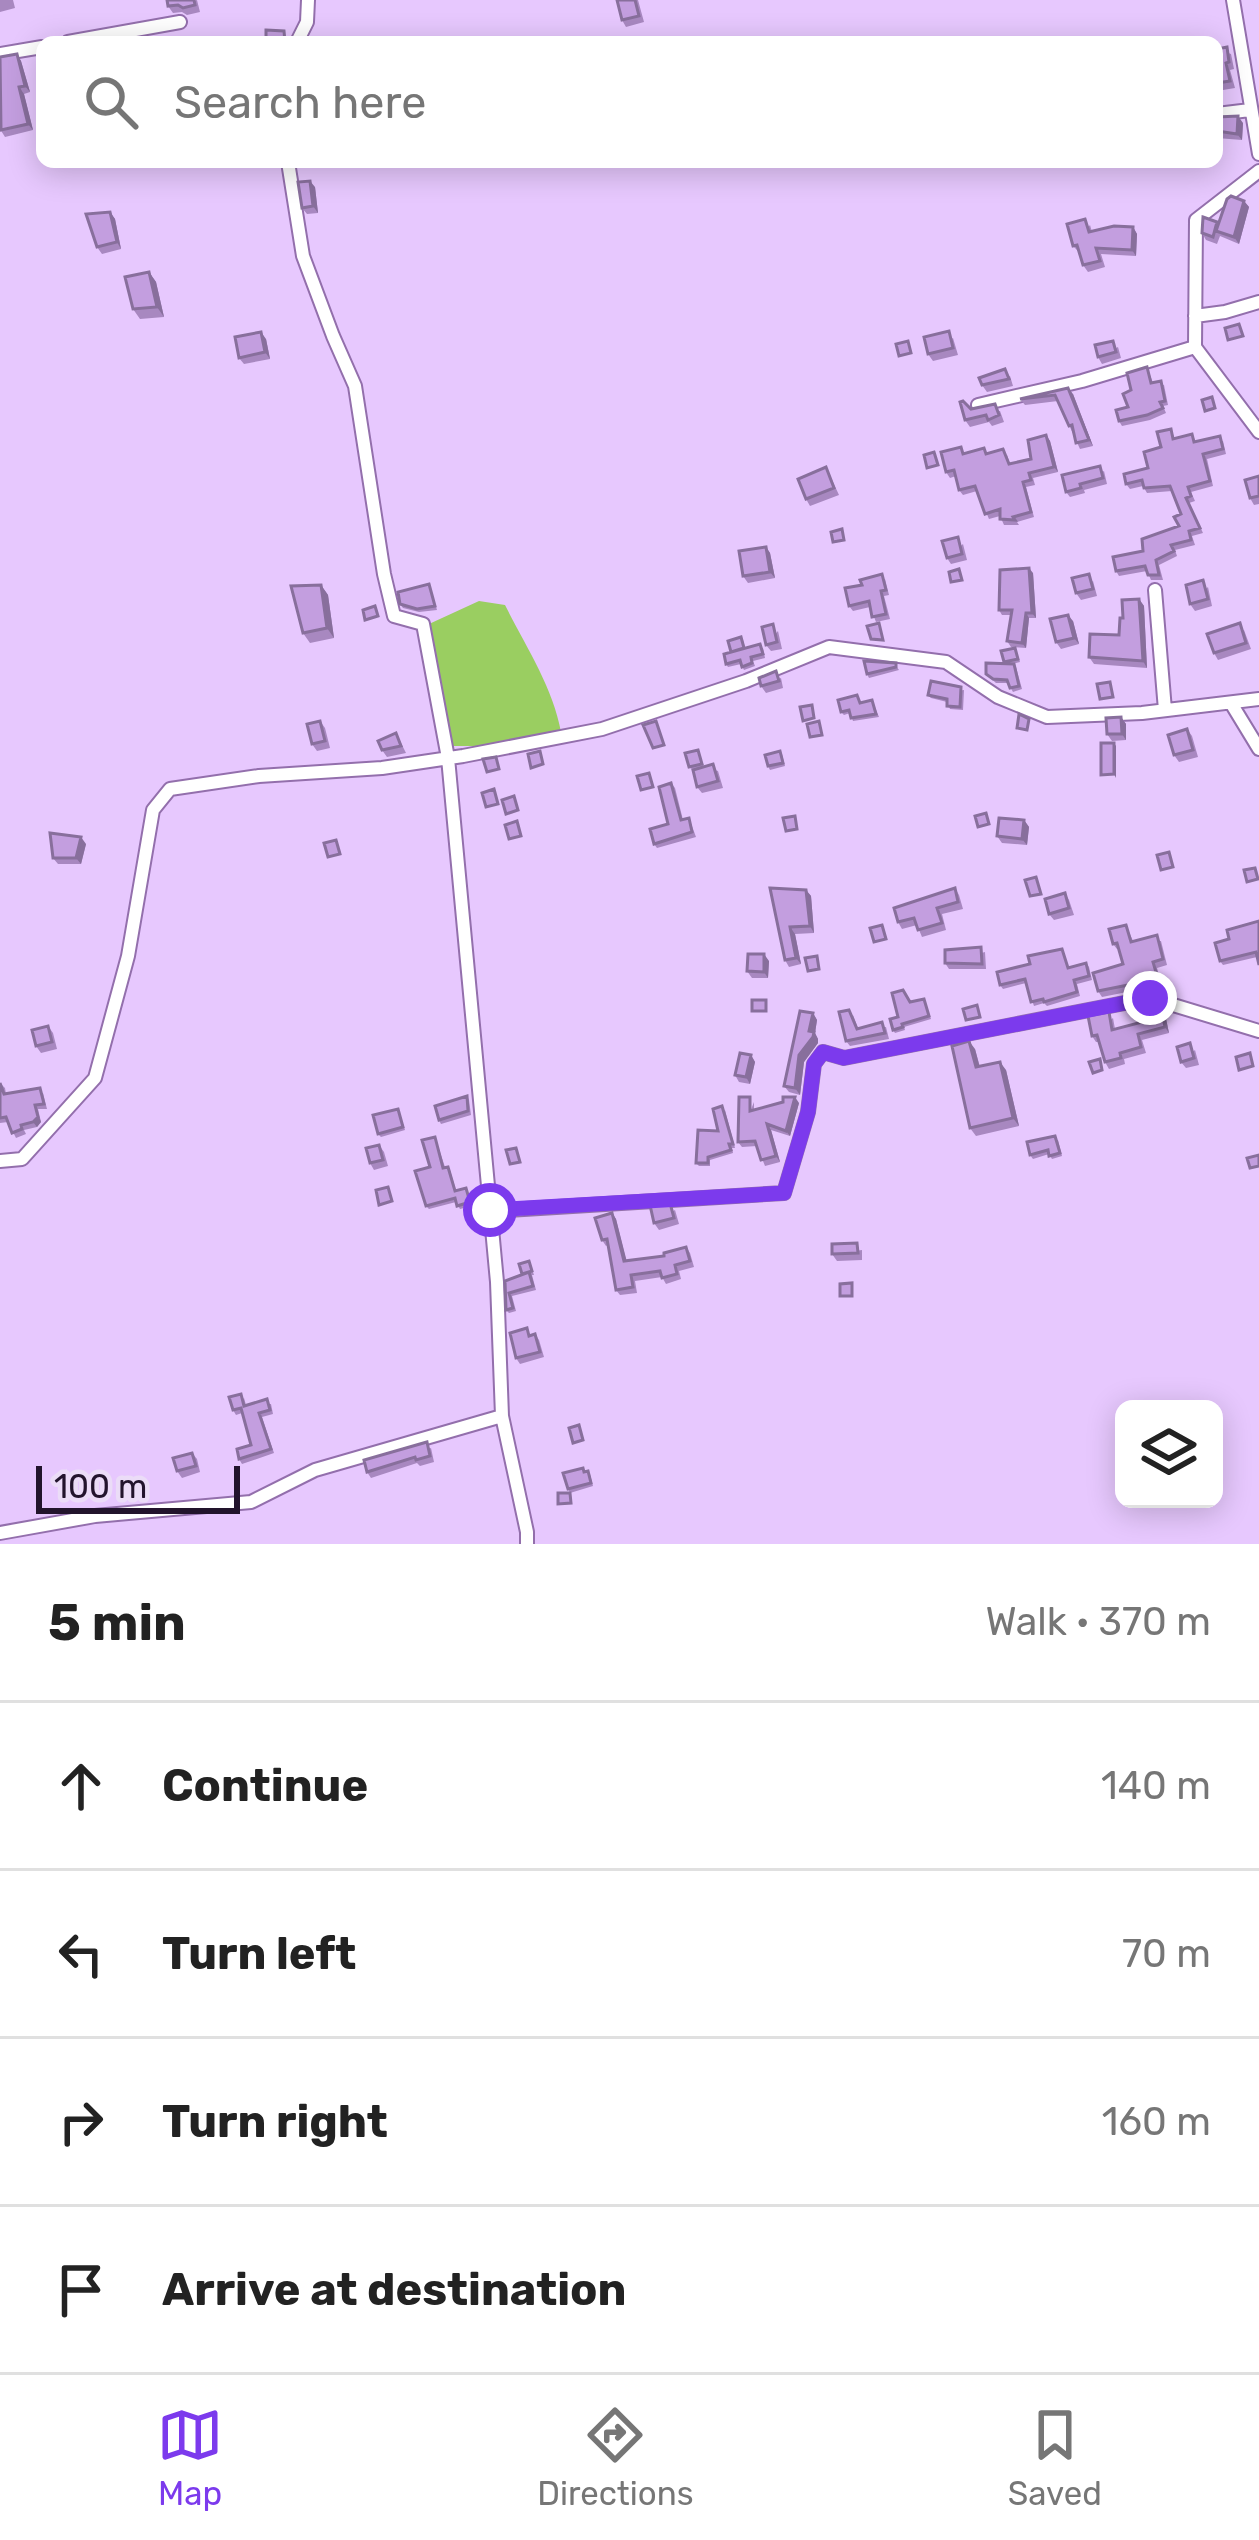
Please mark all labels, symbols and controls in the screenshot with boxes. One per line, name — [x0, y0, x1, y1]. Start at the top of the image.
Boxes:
search box — [36, 36, 1223, 168]
icon: search — [78, 69, 144, 135]
text: Search here — [174, 76, 426, 129]
route end — [1123, 971, 1177, 1025]
route start — [463, 1183, 517, 1237]
map controls — [1115, 1400, 1223, 1508]
button: layers — [1115, 1400, 1223, 1508]
scale bar — [36, 1460, 240, 1513]
text: 100 m — [54, 1467, 147, 1506]
text: 5 min — [48, 1592, 186, 1653]
text: Walk · 370 m — [985, 1599, 1211, 1645]
icon: ahead — [48, 1753, 114, 1819]
text: Continue — [162, 1759, 368, 1812]
text: 140 m — [1101, 1763, 1211, 1809]
icon: left — [48, 1921, 114, 1987]
text: Turn left — [162, 1927, 356, 1980]
text: 70 m — [1122, 1931, 1211, 1977]
icon: right — [48, 2089, 114, 2155]
text: Turn right — [162, 2095, 388, 2148]
text: 160 m — [1102, 2099, 1211, 2145]
icon: arrive — [48, 2257, 114, 2323]
text: Arrive at destination — [162, 2263, 627, 2316]
tab: Map — [157, 2402, 223, 2513]
tab: Directions — [537, 2402, 694, 2513]
tab: Saved — [1008, 2402, 1102, 2513]

